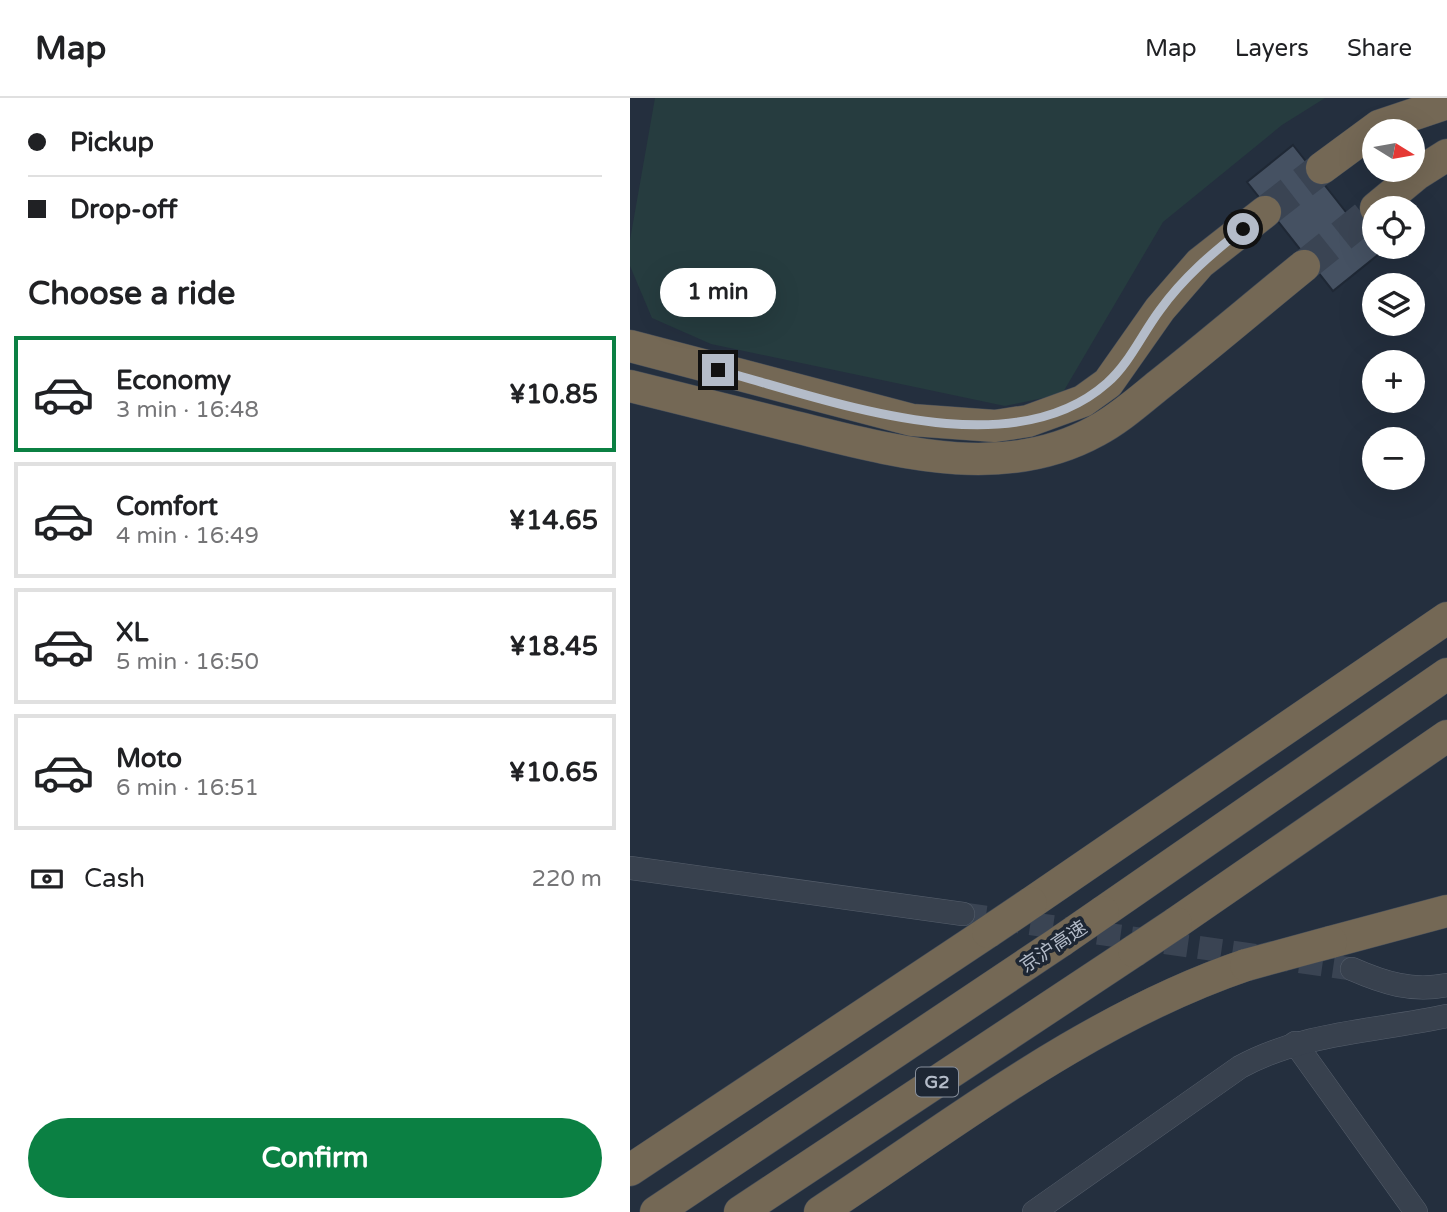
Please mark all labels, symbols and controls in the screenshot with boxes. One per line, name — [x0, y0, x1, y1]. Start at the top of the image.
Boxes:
text: Map — [35, 29, 106, 68]
text: Map — [1145, 34, 1197, 63]
text: Layers — [1235, 34, 1309, 63]
text: Share — [1347, 34, 1412, 63]
north arrow — [1362, 119, 1424, 182]
map controls — [1362, 119, 1425, 490]
text: Pickup — [70, 127, 154, 158]
text: Drop-off — [70, 194, 177, 225]
button: locate — [1362, 196, 1425, 259]
route start — [1227, 213, 1259, 245]
callout: 1 min — [660, 268, 776, 317]
button: layers — [1362, 273, 1425, 336]
text: Choose a ride — [28, 275, 235, 313]
text: 1 min — [687, 278, 749, 306]
button: + — [1362, 350, 1425, 413]
route end — [702, 354, 734, 386]
icon: car — [32, 363, 95, 426]
text: Economy — [116, 365, 231, 396]
text: ¥10.85 — [509, 379, 598, 410]
text: 3 min · 16:48 — [116, 396, 259, 424]
button: − — [1362, 427, 1425, 490]
icon: car — [32, 489, 95, 552]
text: Comfort — [116, 491, 218, 522]
text: ¥14.65 — [509, 505, 598, 536]
text: 4 min · 16:49 — [116, 522, 259, 550]
icon: car — [32, 615, 95, 678]
text: XL — [116, 617, 148, 648]
text: ¥18.45 — [509, 631, 598, 662]
text: 5 min · 16:50 — [116, 648, 259, 676]
icon: car — [32, 741, 95, 804]
text: Moto — [116, 743, 182, 774]
text: ¥10.65 — [509, 757, 598, 788]
text: 6 min · 16:51 — [116, 774, 259, 802]
icon: cash — [28, 860, 66, 898]
text: Cash — [84, 863, 145, 894]
text: 220 m — [532, 865, 602, 893]
street label: 京沪高速 — [1016, 916, 1091, 977]
road number: G2 — [916, 1068, 958, 1097]
button: Confirm — [28, 1118, 602, 1198]

